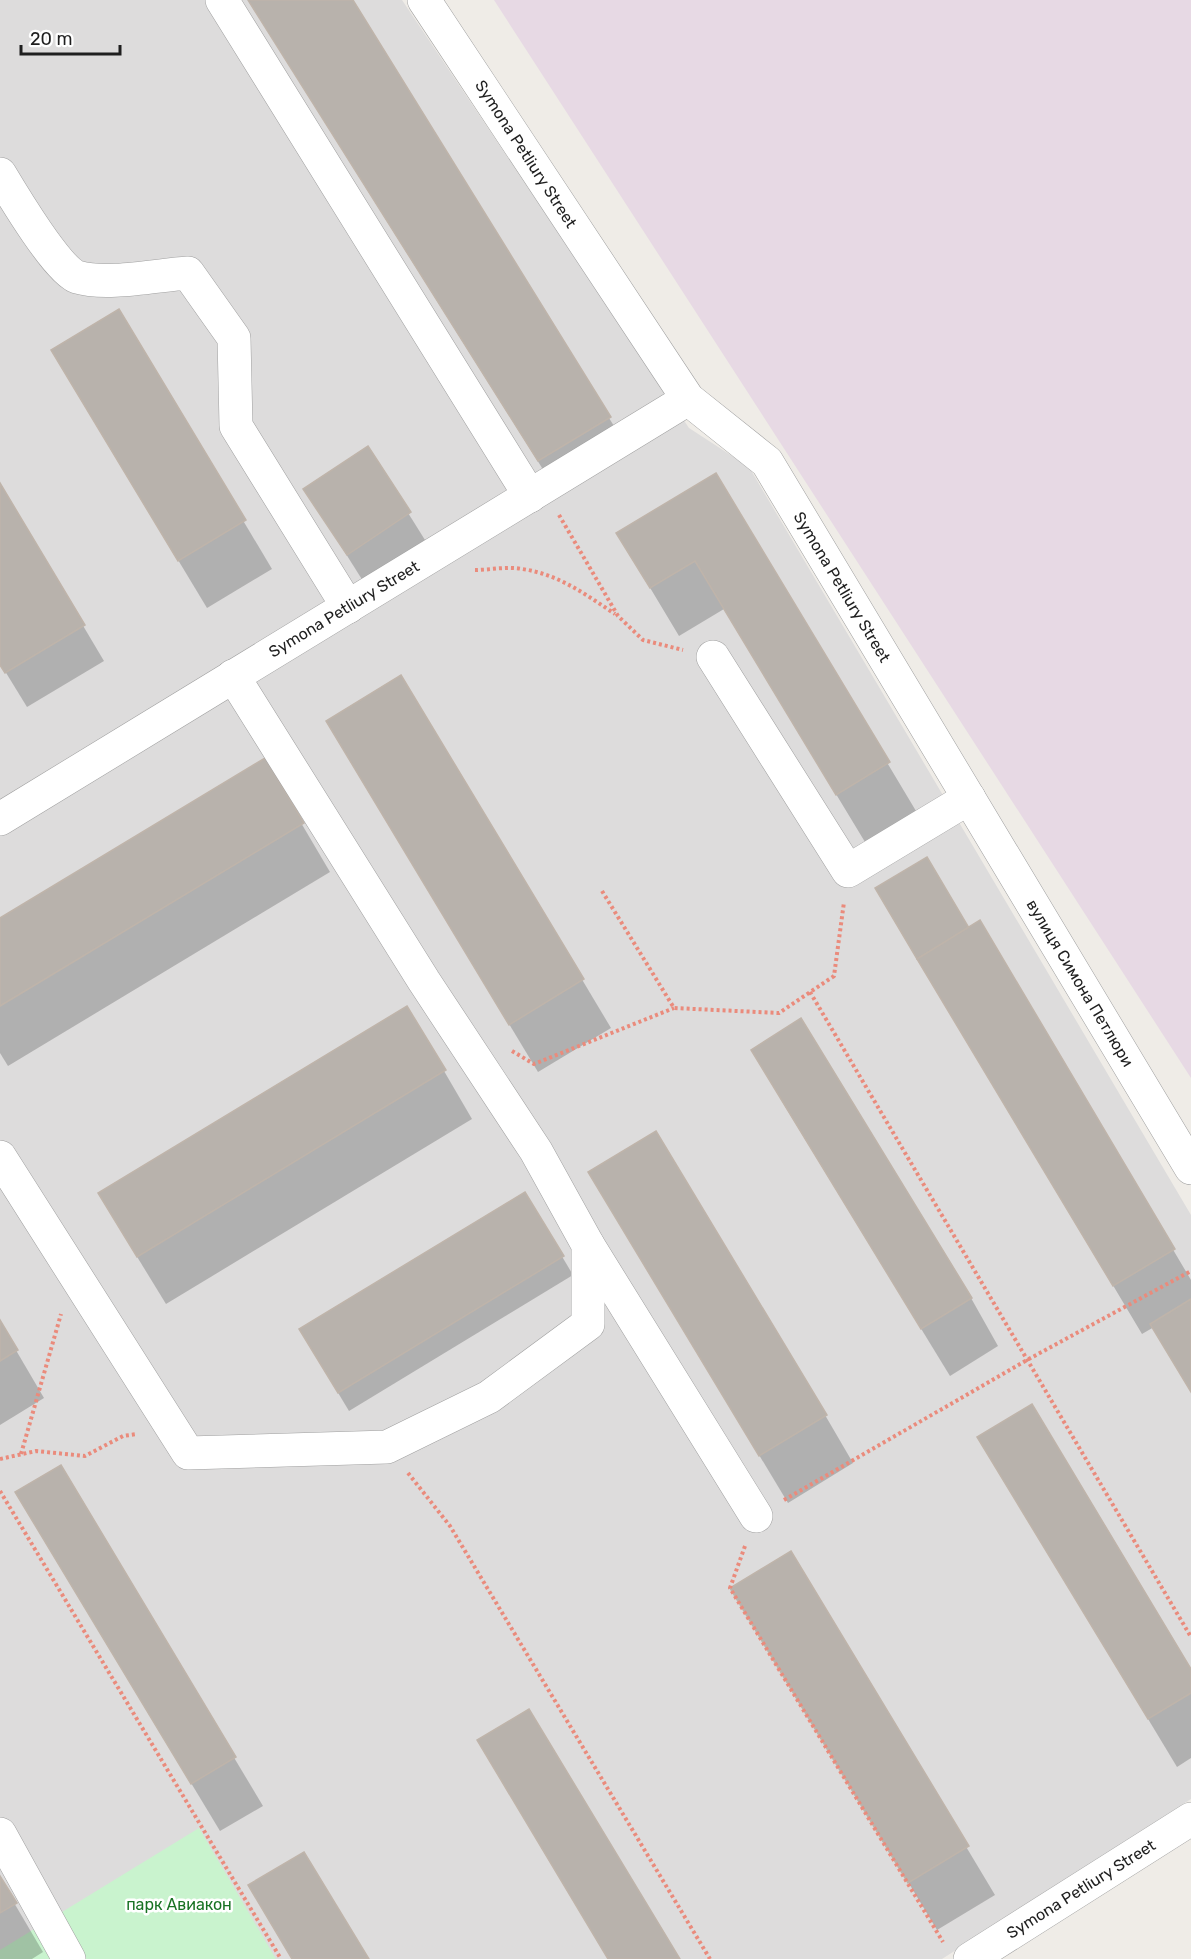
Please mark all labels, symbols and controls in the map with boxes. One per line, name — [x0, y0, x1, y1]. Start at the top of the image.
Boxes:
scale bar — [21, 18, 120, 56]
text: 20 m — [30, 28, 72, 50]
street label: Symona Petliury Street — [471, 77, 581, 231]
street label: Symona Petliury Street — [790, 508, 894, 666]
street label: Symona Petliury Street — [265, 557, 423, 661]
street label: вулиця Симона Петлюри — [1022, 896, 1138, 1070]
street label: Symona Petliury Street — [1003, 1835, 1159, 1943]
park label: парк Авиакон — [126, 1895, 232, 1914]

